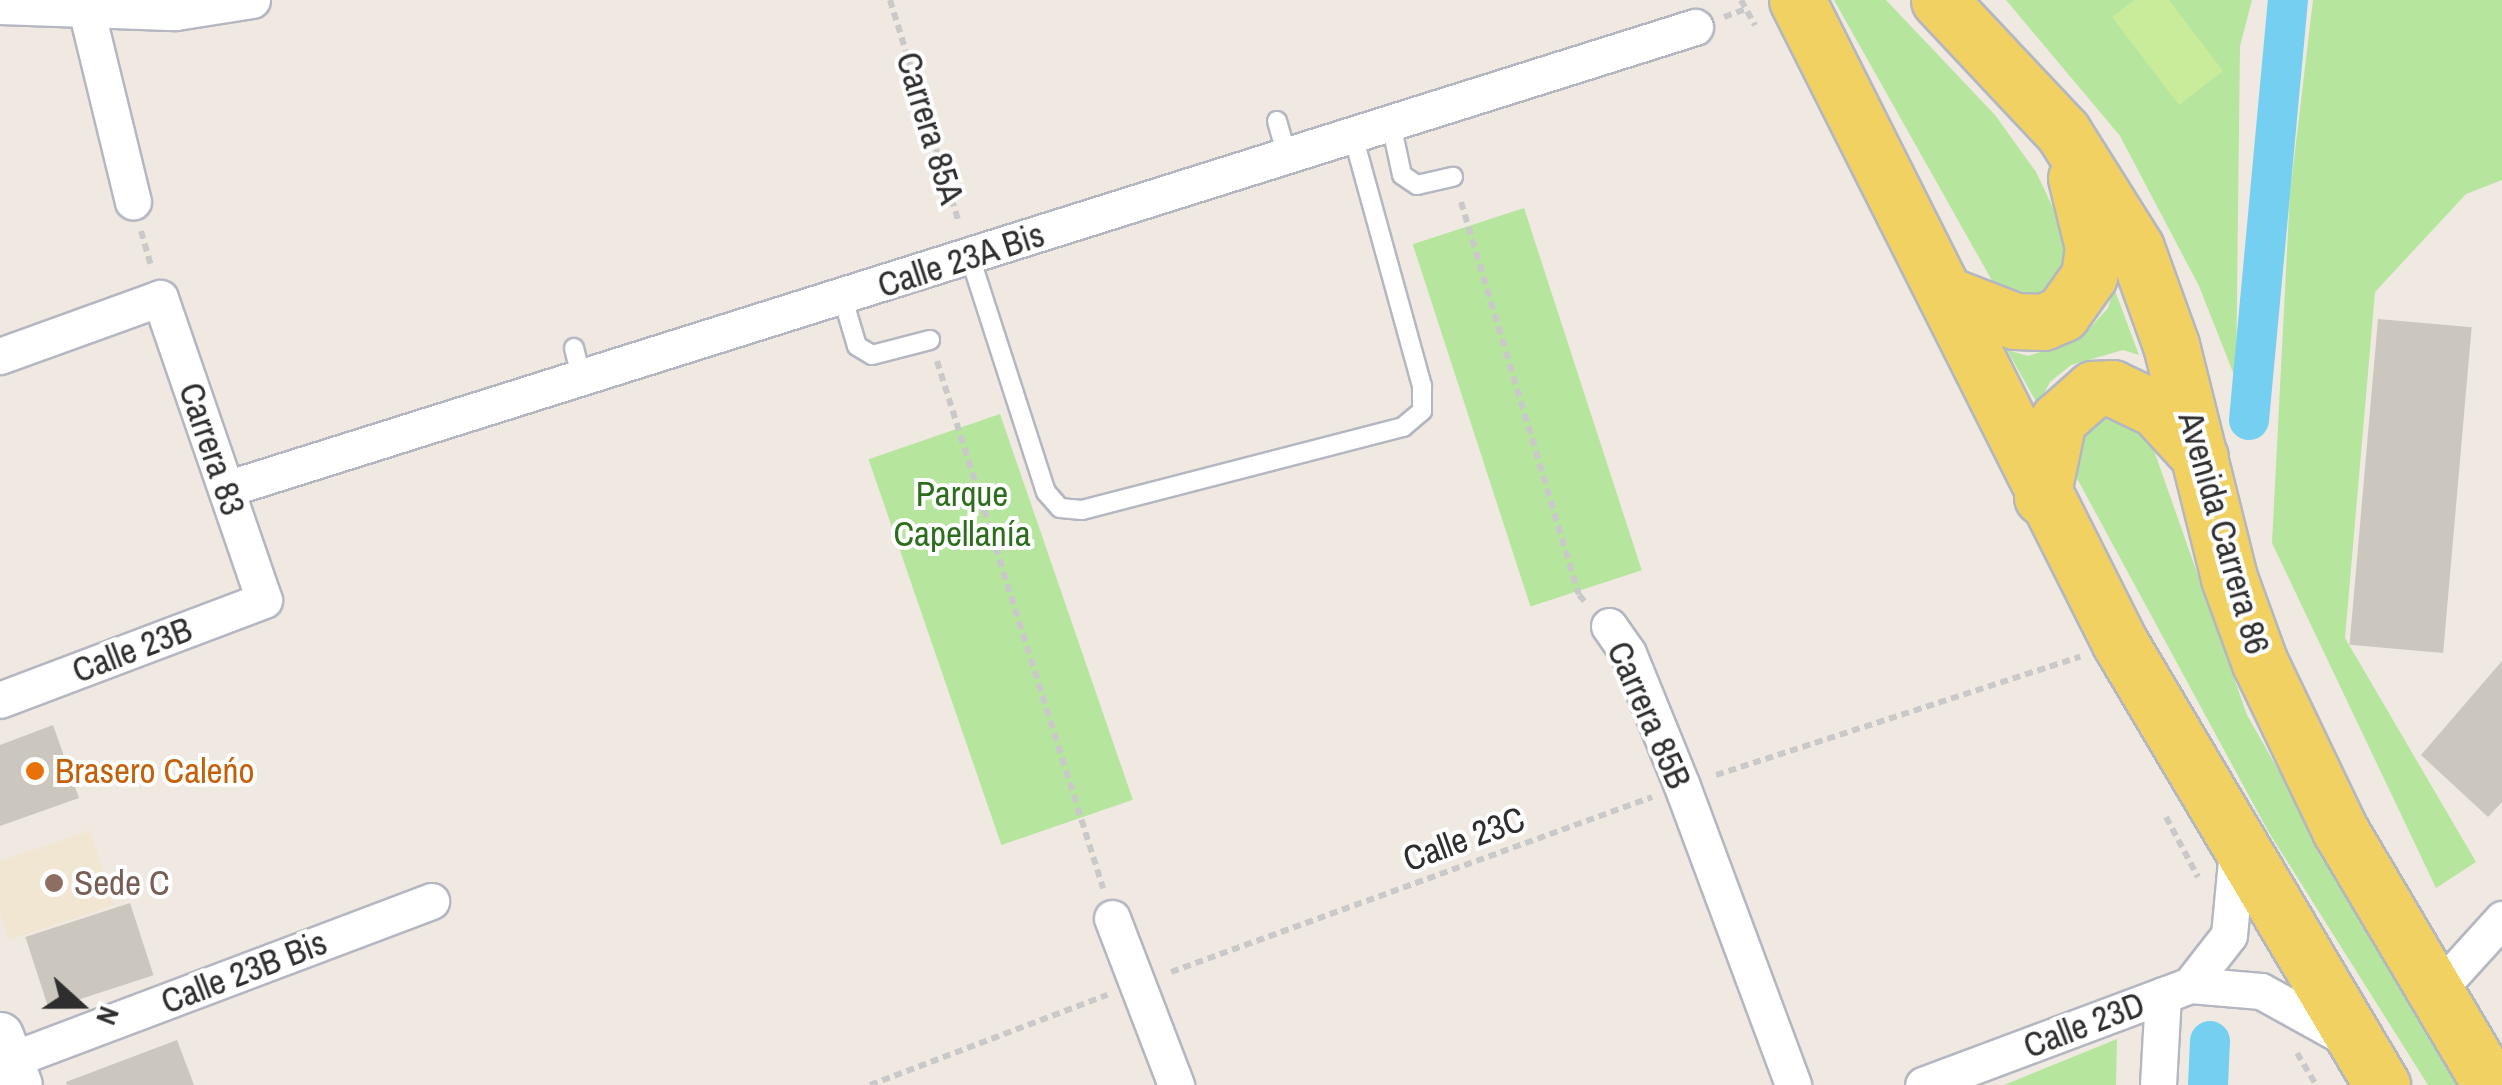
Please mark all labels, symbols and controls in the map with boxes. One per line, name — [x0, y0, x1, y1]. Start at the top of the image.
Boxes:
street label: Carrera 85A — [887, 47, 973, 209]
street label: Calle 23A Bis — [872, 213, 1050, 307]
street label: Carrera 83 — [170, 377, 254, 521]
street label: Avenida Carrera 86 — [2169, 407, 2279, 659]
park label: Parque Capellanía — [893, 473, 1031, 555]
street label: Calle 23B — [66, 608, 198, 692]
street label: Carrera 85B — [1598, 635, 1700, 795]
place label: Brasero Caleńo — [55, 750, 254, 792]
marker: Brasero Caleńo — [24, 760, 46, 782]
street label: Calle 23C — [1398, 798, 1530, 880]
place label: Sede C — [74, 862, 170, 904]
marker: Sede C — [43, 872, 65, 894]
street label: Calle 23B Bis — [155, 921, 333, 1023]
north arrow — [30, 955, 130, 1055]
street label: Calle 23D — [2018, 983, 2150, 1067]
text: N — [87, 1001, 129, 1030]

